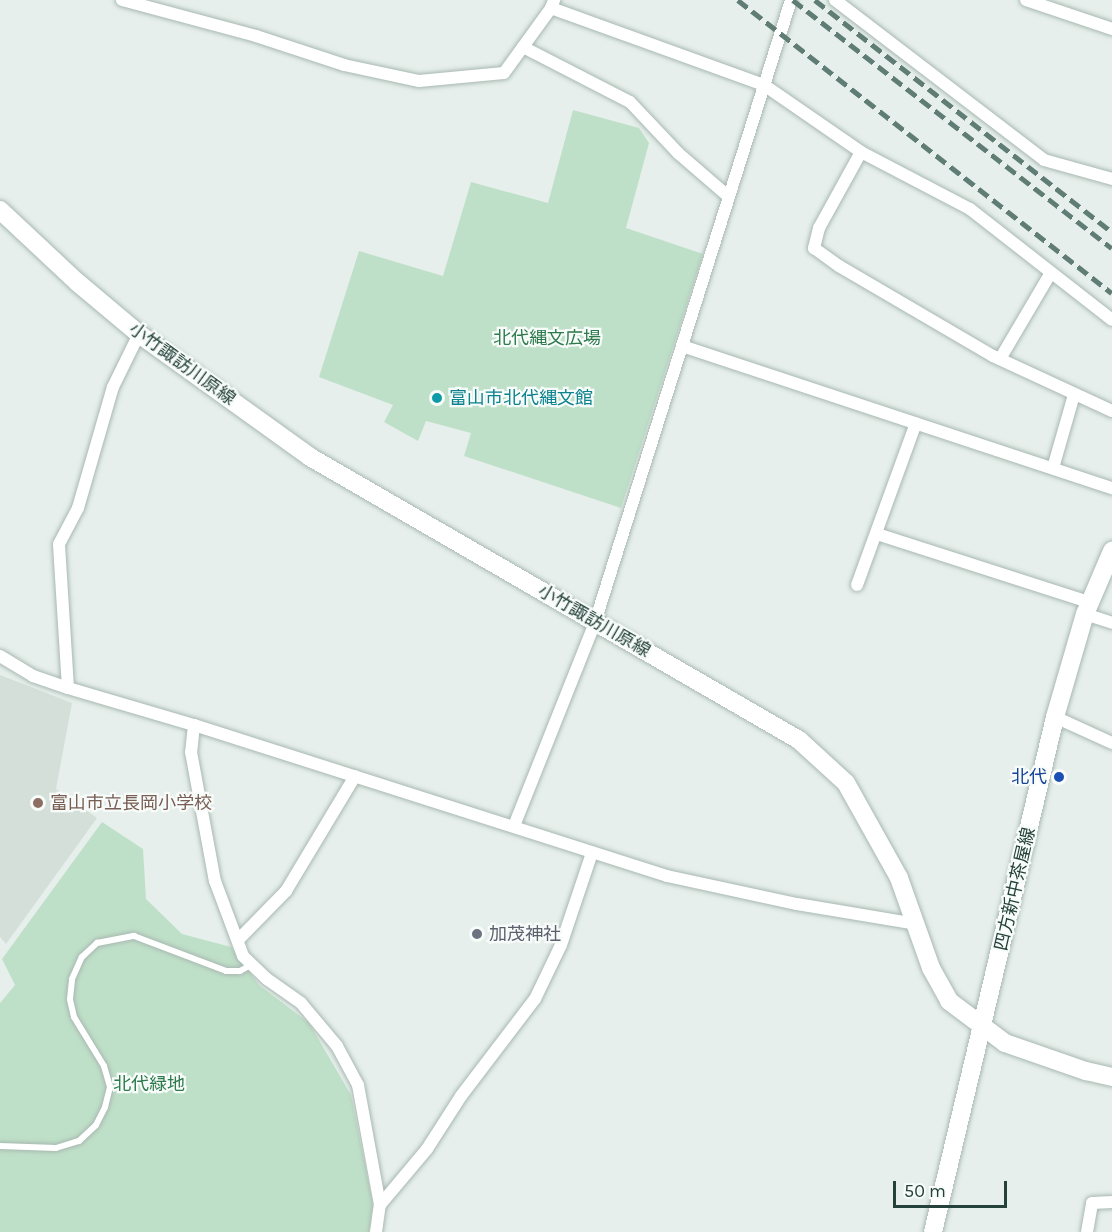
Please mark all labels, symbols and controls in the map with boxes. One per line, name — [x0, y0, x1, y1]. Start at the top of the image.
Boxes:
street label: 小竹諏訪川原線 — [125, 318, 239, 410]
park label: 北代縄文広場 — [493, 327, 601, 349]
place label: 富山市北代縄文館 — [449, 387, 593, 409]
marker: 富山市北代縄文館 — [430, 391, 444, 405]
street label: 小竹諏訪川原線 — [534, 580, 654, 662]
place label: 北代 — [1011, 766, 1047, 788]
marker: 北代 — [1052, 770, 1066, 784]
place label: 富山市立長岡小学校 — [50, 792, 212, 814]
marker: 富山市立長岡小学校 — [31, 796, 45, 810]
street label: 四方新中茶屋線 — [990, 825, 1040, 953]
place label: 加茂神社 — [489, 923, 561, 945]
marker: 加茂神社 — [470, 927, 484, 941]
park label: 北代緑地 — [113, 1073, 185, 1095]
scale bar — [896, 1169, 1010, 1207]
text: 50 m — [904, 1180, 946, 1202]

